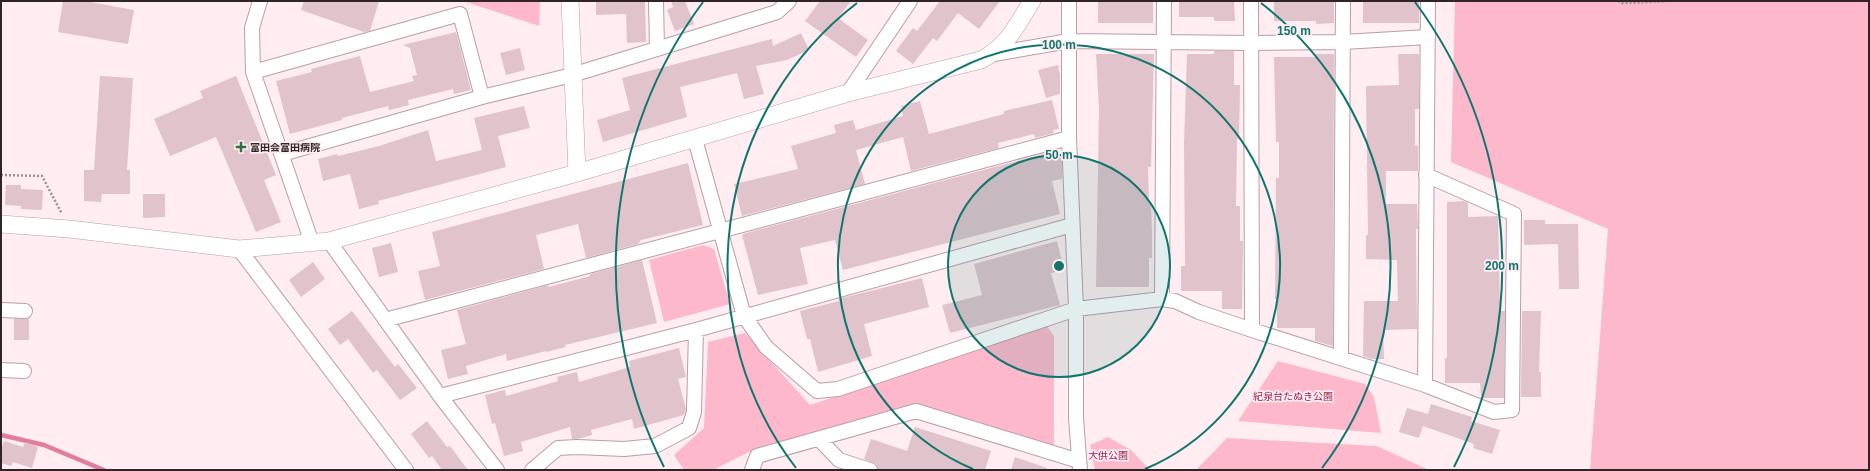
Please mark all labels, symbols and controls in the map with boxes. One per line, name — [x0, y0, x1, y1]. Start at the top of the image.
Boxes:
text: 150 m — [1277, 24, 1311, 38]
text: 100 m — [1042, 38, 1076, 52]
marker: 富田会富田病院 — [235, 141, 247, 153]
place label: 富田会富田病院 — [250, 142, 320, 153]
text: 50 m — [1045, 148, 1073, 162]
centre of rings — [1052, 259, 1066, 273]
text: 200 m — [1485, 259, 1519, 273]
park label: 紀泉台たぬき公園 — [1253, 391, 1333, 402]
park label: 大供公園 — [1088, 450, 1128, 461]

